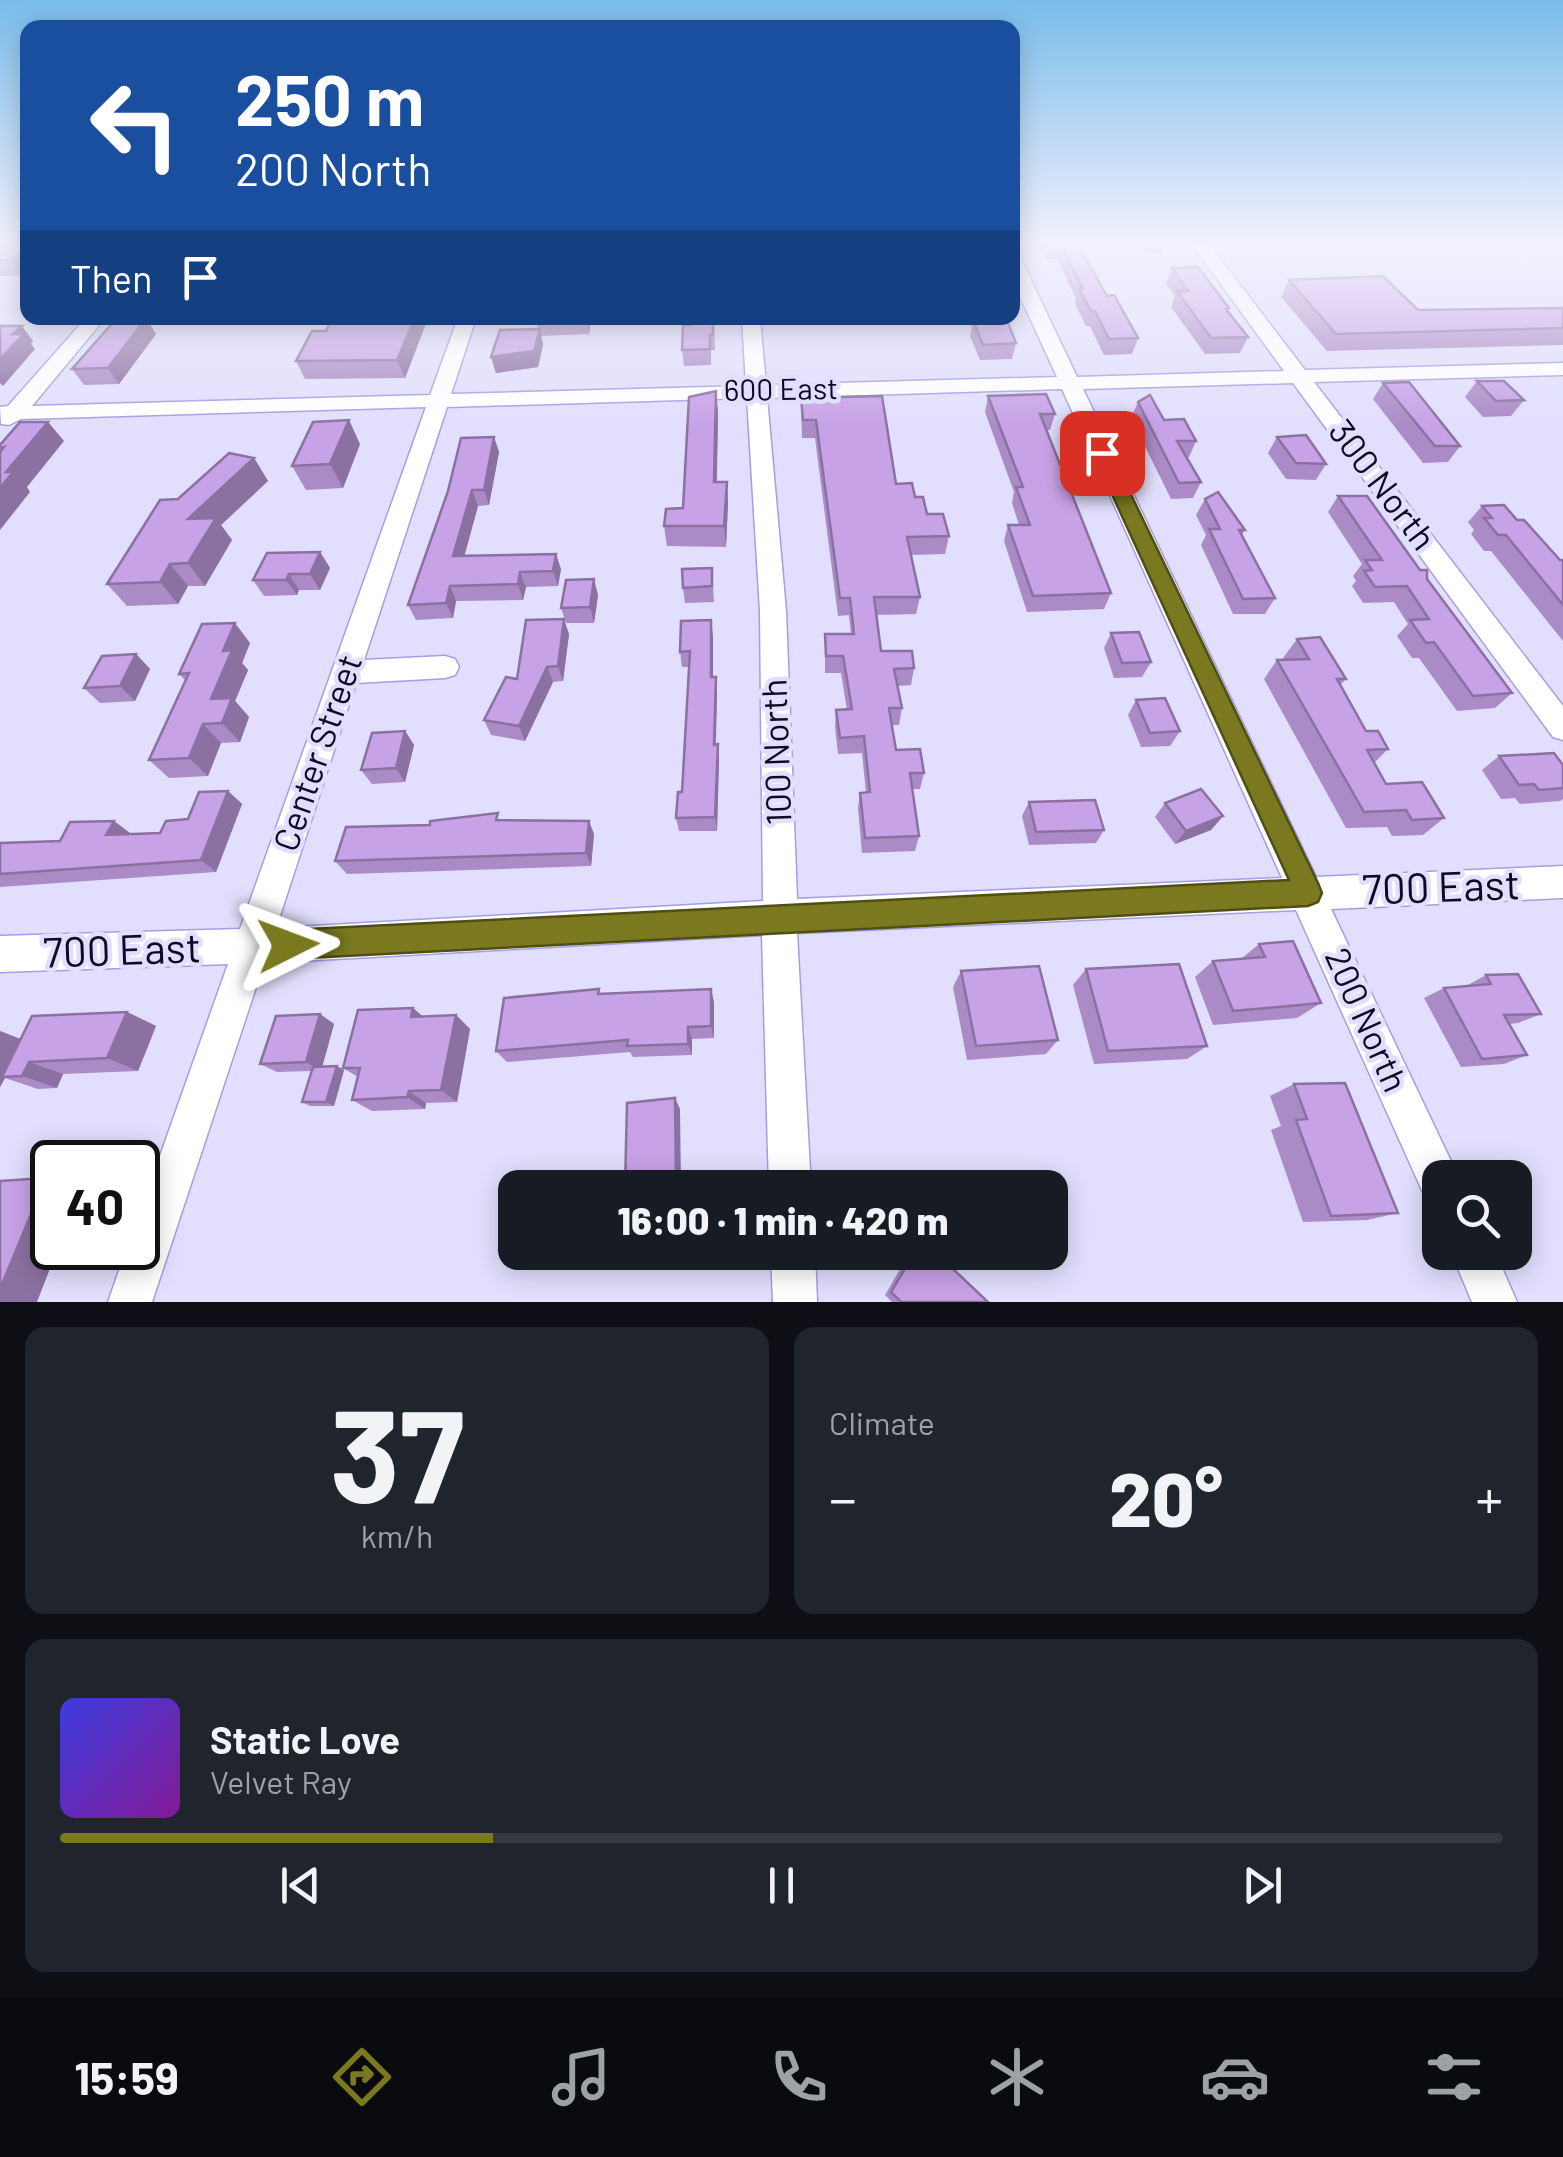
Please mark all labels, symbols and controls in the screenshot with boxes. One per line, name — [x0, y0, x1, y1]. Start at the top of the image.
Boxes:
text: 250 m — [235, 56, 424, 140]
icon: left — [70, 60, 200, 190]
text: 200 North — [235, 141, 432, 195]
icon: arrive — [173, 250, 228, 305]
text: Then — [70, 255, 153, 301]
street label: 600 East — [724, 369, 838, 407]
street label: 300 North — [1321, 410, 1446, 557]
pin — [1060, 411, 1145, 496]
icon: arrive — [1075, 426, 1130, 481]
street label: Center Street — [263, 649, 369, 856]
street label: 100 North — [751, 678, 799, 826]
street label: 700 East — [1361, 857, 1521, 913]
position arrow — [236, 893, 340, 997]
street label: 700 East — [42, 920, 202, 976]
street label: 200 North — [1318, 941, 1418, 1098]
speed limit sign: 40 — [30, 1140, 160, 1270]
map controls — [1422, 1160, 1532, 1270]
button: search — [1422, 1160, 1532, 1270]
text: 16:00 · 1 min · 420 m — [618, 1197, 948, 1243]
text: 37 — [330, 1373, 464, 1529]
text: Climate — [829, 1403, 935, 1441]
text: 20° — [1109, 1452, 1223, 1542]
text: − — [829, 1464, 857, 1530]
text: + — [1475, 1464, 1503, 1530]
text: km/h — [361, 1516, 433, 1554]
text: Static Love — [210, 1716, 400, 1762]
text: Velvet Ray — [210, 1762, 352, 1800]
icon: previous — [273, 1858, 328, 1913]
icon: pause — [754, 1858, 809, 1913]
icon: next — [1235, 1858, 1290, 1913]
icon: directions — [327, 2042, 397, 2112]
icon: music — [546, 2042, 616, 2112]
icon: phone — [764, 2042, 834, 2112]
icon: climate — [982, 2042, 1052, 2112]
icon: car — [1200, 2042, 1270, 2112]
icon: filters — [1419, 2042, 1489, 2112]
text: 15:59 — [74, 2050, 179, 2104]

